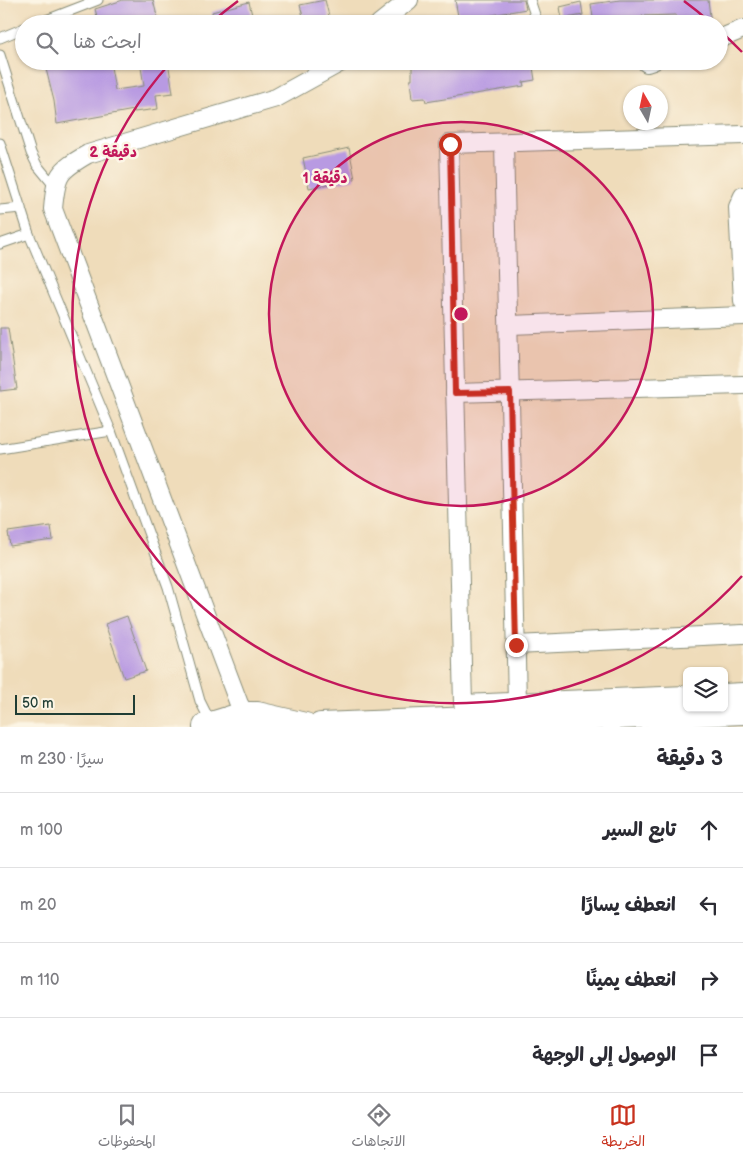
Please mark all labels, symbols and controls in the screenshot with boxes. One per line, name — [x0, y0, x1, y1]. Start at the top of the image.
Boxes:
search box — [15, 15, 728, 70]
icon: search — [33, 29, 61, 57]
text: ابحث هنا — [73, 31, 142, 54]
north arrow — [623, 85, 668, 130]
route start — [439, 133, 462, 156]
text: 2 دقيقة — [89, 143, 137, 162]
text: 1 دقيقة — [303, 169, 348, 188]
centre of rings — [452, 305, 470, 323]
route end — [505, 634, 528, 657]
map controls — [683, 667, 728, 712]
button: layers — [683, 667, 728, 712]
scale bar — [15, 692, 135, 715]
text: 50 m — [22, 695, 54, 712]
text: 3 دقيقة — [657, 746, 723, 771]
text: سيرًا · 230 m — [20, 750, 104, 769]
icon: ahead — [695, 816, 723, 844]
text: تابع السير — [603, 819, 676, 842]
text: 100 m — [20, 821, 63, 840]
icon: left — [695, 891, 723, 919]
text: انعطف يسارًا — [581, 894, 676, 917]
text: 20 m — [20, 896, 56, 915]
icon: right — [695, 966, 723, 994]
text: انعطف يمينًا — [586, 969, 676, 992]
text: 110 m — [20, 971, 59, 990]
icon: arrive — [695, 1041, 723, 1069]
text: الوصول إلى الوجهة — [532, 1044, 676, 1067]
tab: المحفوظات — [98, 1101, 156, 1154]
tab: الاتجاهات — [351, 1101, 406, 1154]
tab: الخريطة — [601, 1101, 645, 1154]

